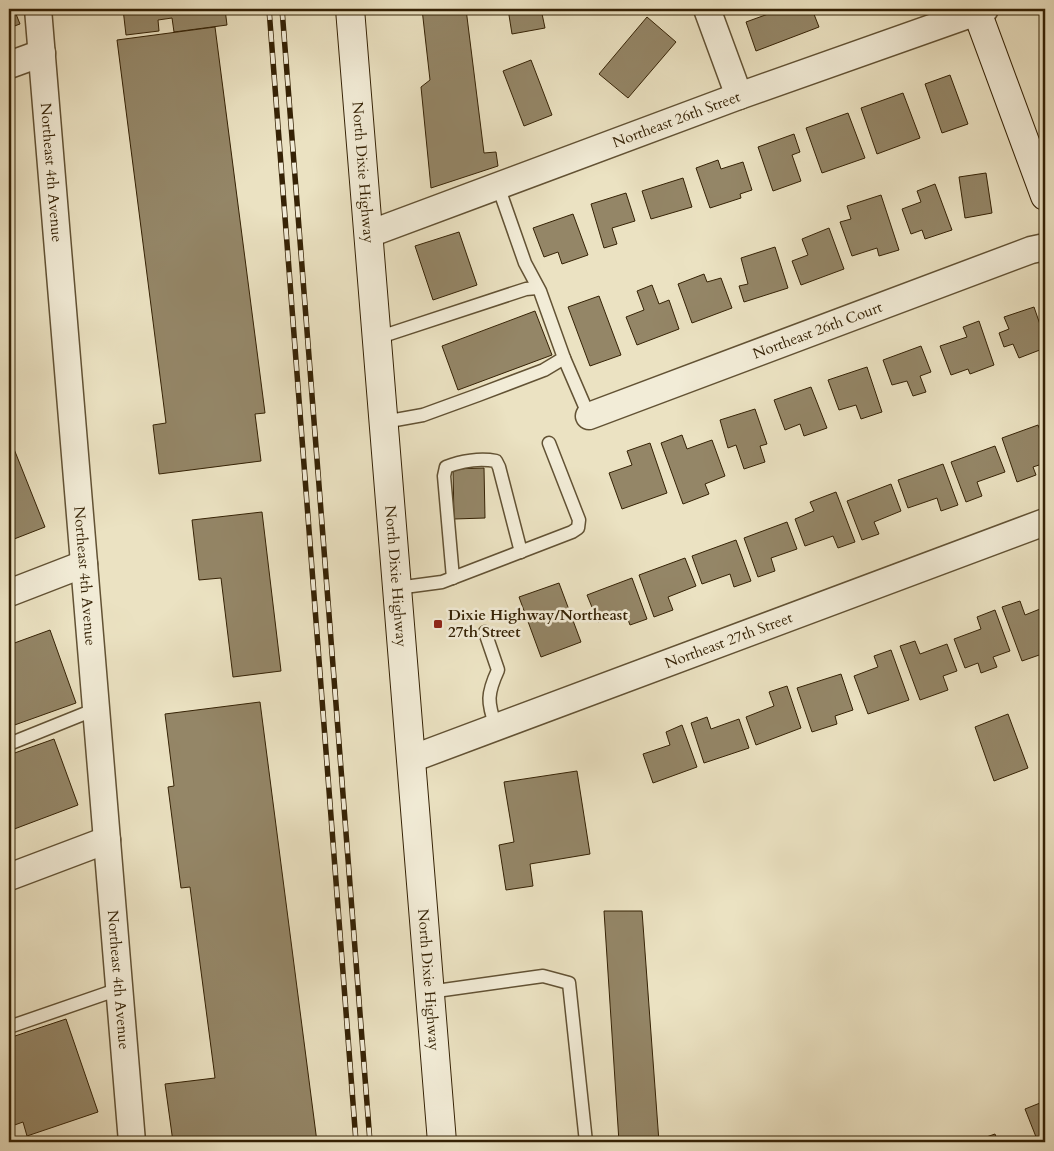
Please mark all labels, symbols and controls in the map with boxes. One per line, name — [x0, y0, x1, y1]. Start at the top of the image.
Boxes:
street label: Northeast 26th Street — [610, 86, 743, 152]
street label: North Dixie Highway — [348, 101, 379, 244]
street label: Northeast 4th Avenue — [36, 102, 67, 243]
street label: Northeast 26th Court — [750, 297, 885, 364]
street label: North Dixie Highway — [380, 504, 412, 648]
street label: Northeast 4th Avenue — [69, 506, 101, 647]
place label: Dixie Highway/Northeast 27th Street — [448, 605, 628, 642]
street label: Northeast 27th Street — [662, 607, 796, 673]
marker: Dixie Highway/Northeast 27th Street — [432, 618, 444, 630]
street label: North Dixie Highway — [413, 908, 445, 1052]
street label: Northeast 4th Avenue — [103, 909, 134, 1050]

